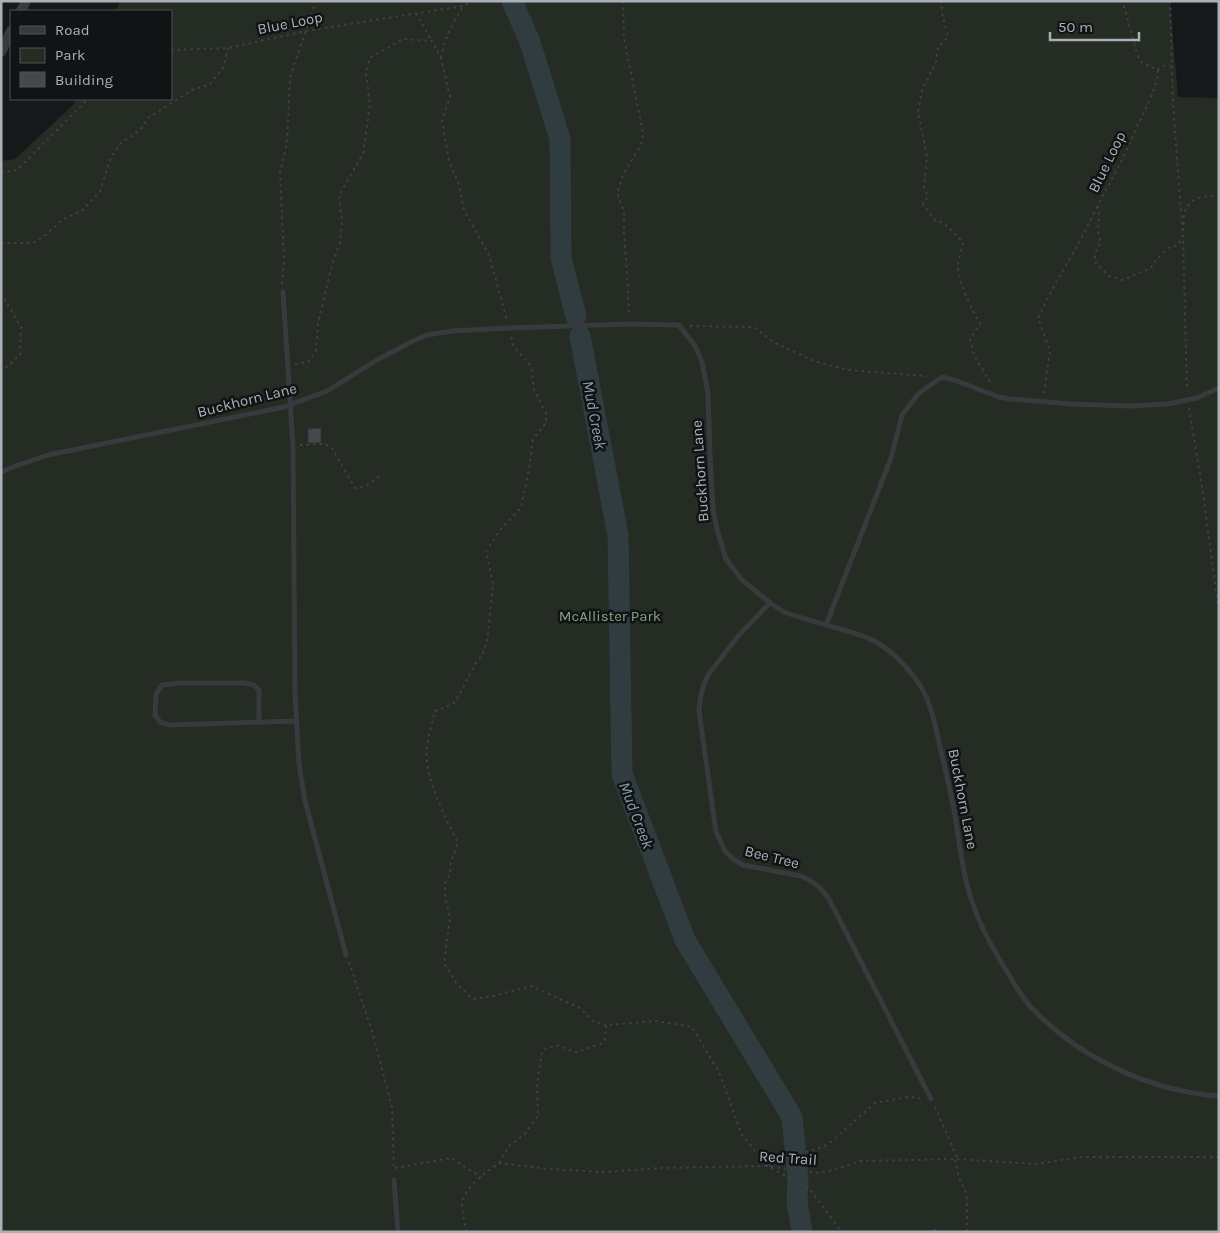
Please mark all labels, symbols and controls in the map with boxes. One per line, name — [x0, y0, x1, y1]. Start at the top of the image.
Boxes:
street label: Blue Loop — [256, 8, 324, 38]
legend — [10, 10, 172, 100]
scale bar — [1050, 10, 1139, 42]
text: 50 m — [1058, 18, 1093, 36]
text: Road — [55, 21, 90, 39]
text: Park — [55, 46, 85, 64]
text: Building — [55, 71, 113, 89]
street label: Blue Loop — [1084, 128, 1130, 196]
street label: Buckhorn Lane — [195, 379, 299, 421]
water label: Mud Creek — [578, 379, 611, 452]
street label: Buckhorn Lane — [687, 420, 713, 522]
park label: McAllister Park — [559, 607, 661, 625]
street label: Buckhorn Lane — [944, 747, 982, 851]
water label: Mud Creek — [615, 779, 658, 852]
street label: Bee Tree — [743, 842, 801, 872]
street label: Red Trail — [758, 1147, 818, 1169]

